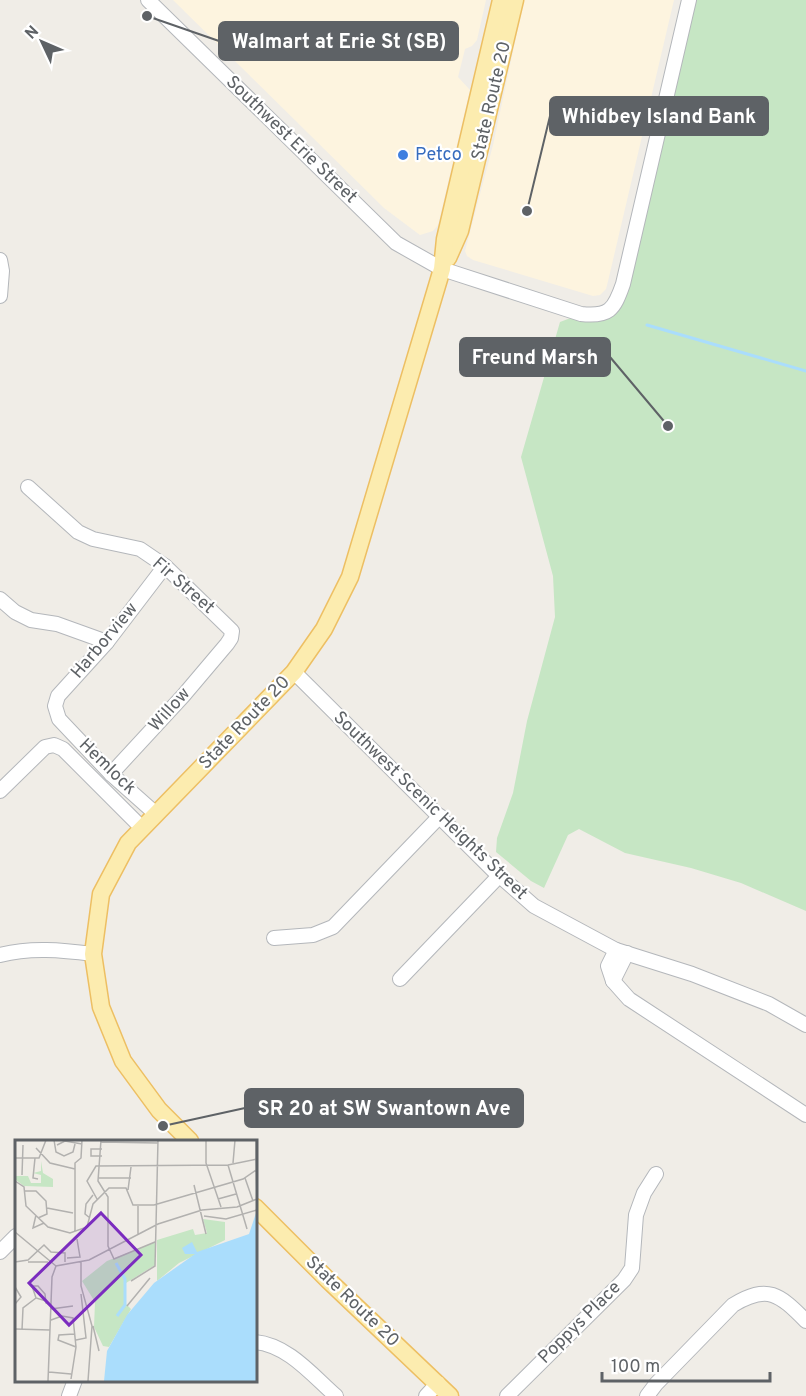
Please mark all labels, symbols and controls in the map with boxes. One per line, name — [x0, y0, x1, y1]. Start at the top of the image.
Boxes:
north arrow — [12, 12, 72, 72]
text: N — [21, 22, 44, 44]
callout: Walmart at Erie St (SB) — [219, 22, 458, 60]
text: Walmart at Erie St (SB) — [232, 30, 446, 56]
street label: State Route 20 — [467, 39, 517, 163]
street label: Southwest Erie Street — [220, 71, 362, 209]
callout: Whidbey Island Bank — [550, 97, 768, 135]
text: Whidbey Island Bank — [562, 105, 756, 131]
place label: Petco — [415, 144, 462, 167]
marker: Petco — [396, 148, 410, 162]
callout: Freund Marsh — [460, 338, 610, 376]
text: Freund Marsh — [472, 346, 598, 372]
street label: Fir Street — [147, 553, 219, 619]
street label: Harborview — [67, 598, 144, 684]
street label: State Route 20 — [194, 671, 296, 775]
street label: Willow — [144, 683, 196, 737]
street label: Southwest Scenic Heights Street — [328, 707, 532, 905]
street label: Hemlock — [73, 734, 141, 800]
callout: SR 20 at SW Swantown Ave — [245, 1089, 523, 1127]
text: SR 20 at SW Swantown Ave — [257, 1097, 511, 1123]
inset map — [15, 1140, 256, 1381]
street label: State Route 20 — [300, 1251, 404, 1353]
street label: Poppys Place — [534, 1277, 626, 1369]
scale bar — [602, 1345, 770, 1383]
text: 100 m — [611, 1356, 660, 1379]

